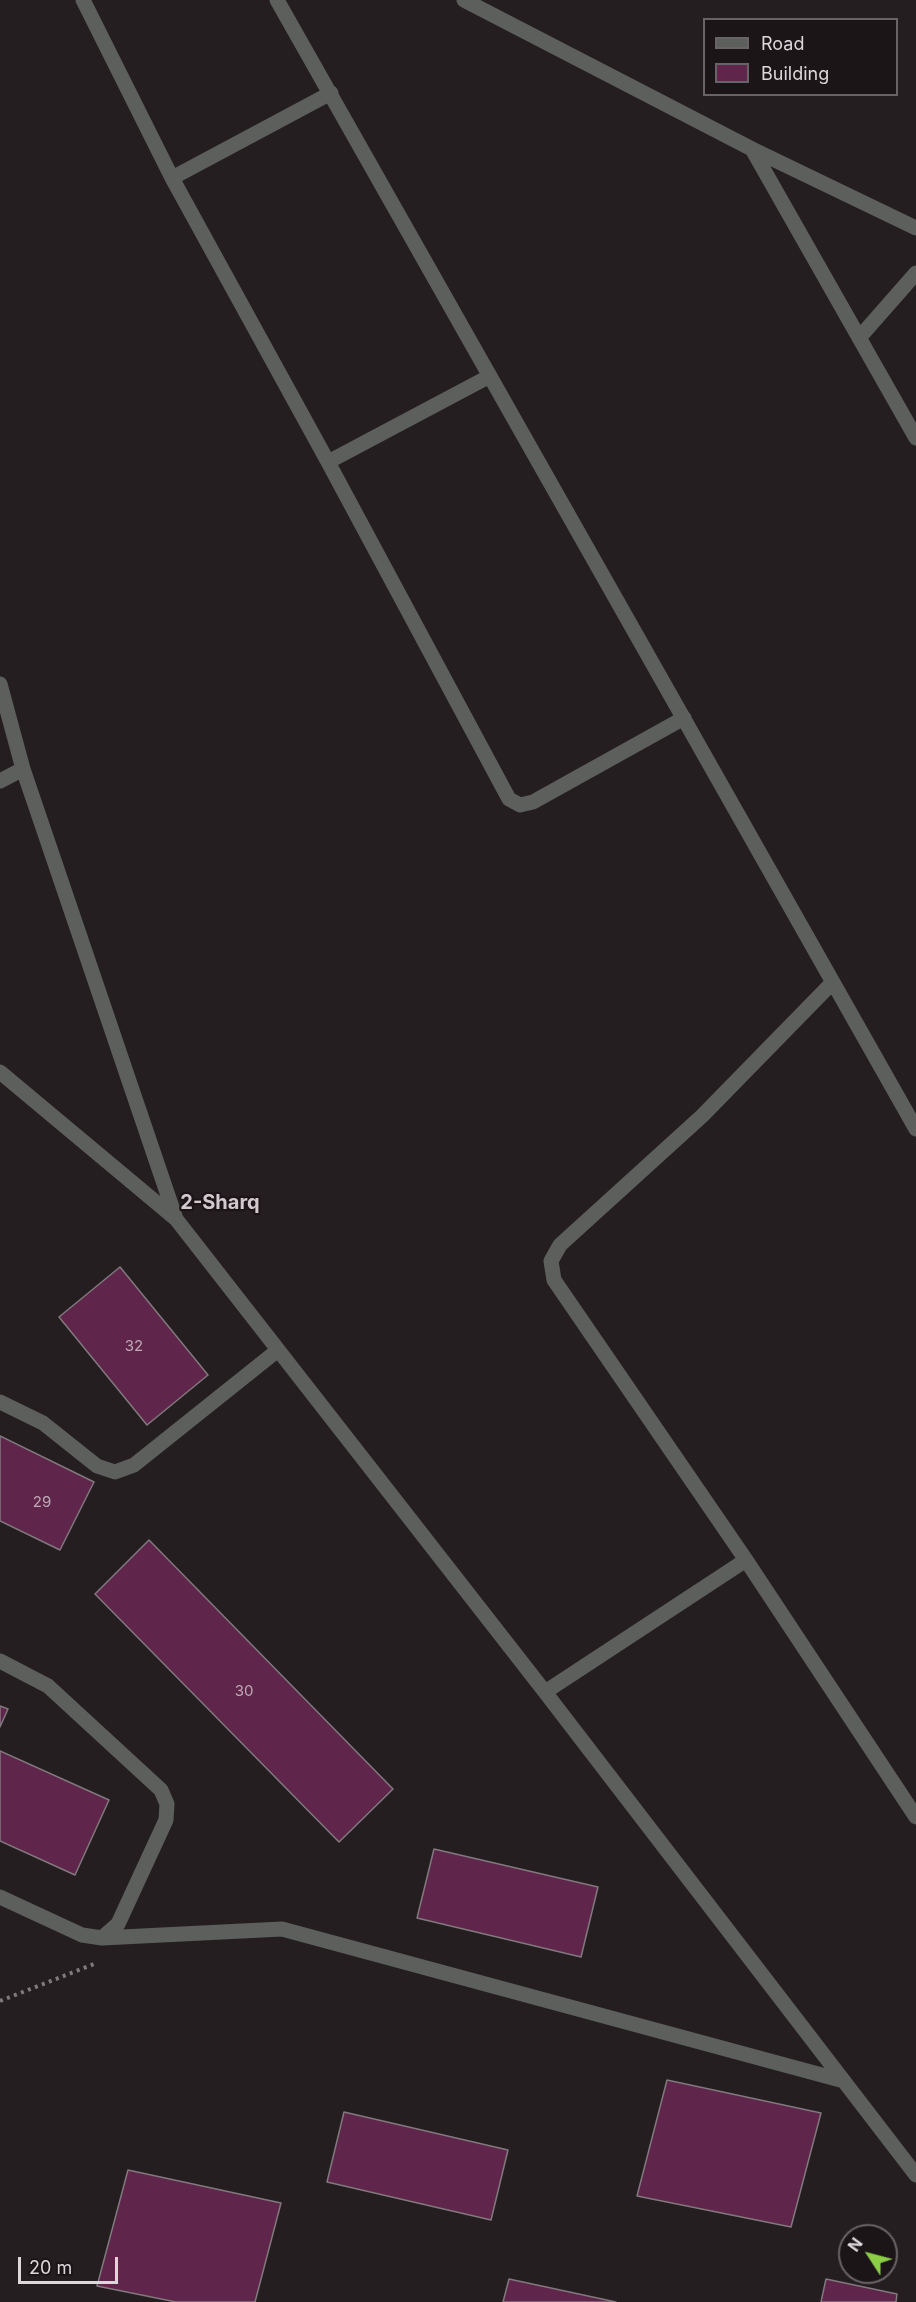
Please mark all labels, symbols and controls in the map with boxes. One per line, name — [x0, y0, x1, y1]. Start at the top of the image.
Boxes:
legend — [703, 18, 898, 96]
text: Road — [761, 33, 804, 54]
text: Building — [761, 63, 829, 84]
district label: 2-Sharq — [180, 1191, 260, 1215]
house number: 32 — [125, 1337, 143, 1355]
house number: 29 — [33, 1493, 51, 1511]
house number: 30 — [235, 1682, 253, 1700]
north arrow — [838, 2224, 898, 2284]
text: N — [843, 2234, 867, 2255]
scale bar — [21, 2245, 122, 2283]
text: 20 m — [29, 2257, 72, 2278]

